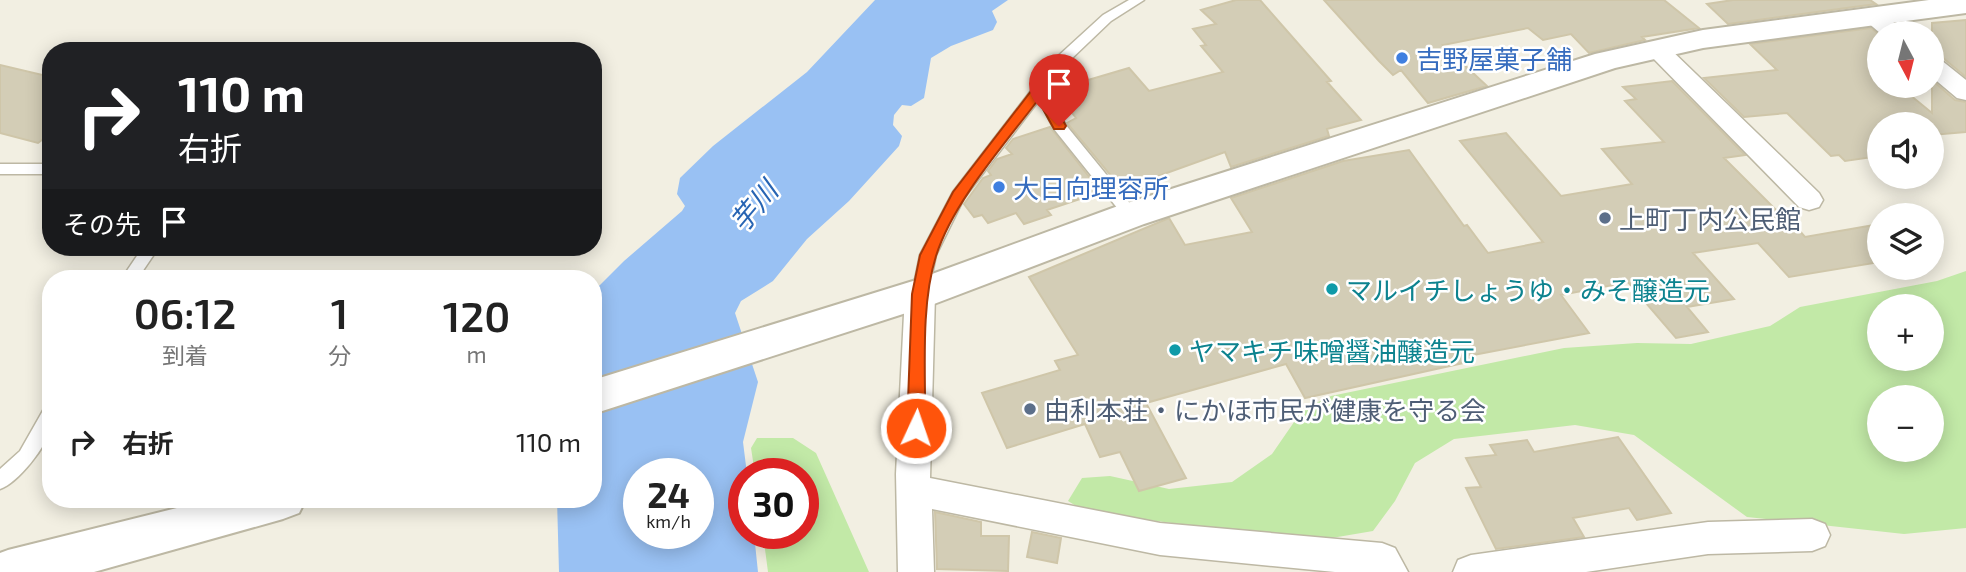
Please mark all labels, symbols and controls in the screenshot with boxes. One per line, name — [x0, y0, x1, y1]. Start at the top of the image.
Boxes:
north arrow — [1867, 21, 1944, 98]
map controls — [1867, 21, 1944, 462]
place label: 吉野屋菓子舗 — [1416, 43, 1572, 74]
marker: 吉野屋菓子舗 — [1394, 50, 1410, 66]
pin — [1029, 54, 1089, 126]
text: 110 m — [178, 63, 305, 122]
icon: arrive — [1040, 65, 1078, 103]
icon: right — [63, 70, 154, 161]
button: sound — [1867, 112, 1944, 189]
text: 右折 — [178, 128, 242, 166]
water label: 芋川 — [722, 171, 786, 238]
place label: 大日向理容所 — [1013, 172, 1169, 203]
marker: 大日向理容所 — [991, 179, 1007, 195]
icon: arrive — [155, 203, 193, 241]
place label: 上町丁内公民館 — [1619, 203, 1801, 234]
button: layers — [1867, 203, 1944, 280]
text: その先 — [63, 208, 141, 239]
marker: 上町丁内公民館 — [1597, 210, 1613, 226]
place label: マルイチしょうゆ・みそ醸造元 — [1346, 274, 1710, 305]
marker: マルイチしょうゆ・みそ醸造元 — [1324, 281, 1340, 297]
text: 06:12 — [134, 287, 236, 337]
text: 1 — [331, 287, 348, 337]
text: 120 — [443, 290, 510, 340]
button: + — [1867, 294, 1944, 371]
place label: ヤマキチ味噌醤油醸造元 — [1189, 335, 1475, 366]
text: m — [466, 340, 487, 368]
text: 到着 — [162, 341, 208, 369]
text: 分 — [328, 341, 351, 369]
marker: ヤマキチ味噌醤油醸造元 — [1167, 342, 1183, 358]
button: − — [1867, 385, 1944, 462]
position arrow — [879, 391, 953, 465]
place label: 由利本荘・にかほ市民が健康を守る会 — [1044, 394, 1486, 425]
marker: 由利本荘・にかほ市民が健康を守る会 — [1022, 401, 1038, 417]
icon: right — [63, 423, 101, 461]
text: 110 m — [516, 426, 581, 457]
text: 右折 — [122, 427, 174, 458]
speed limit sign: 30 — [728, 458, 819, 549]
text: 24 — [647, 473, 690, 515]
text: km/h — [646, 510, 691, 532]

